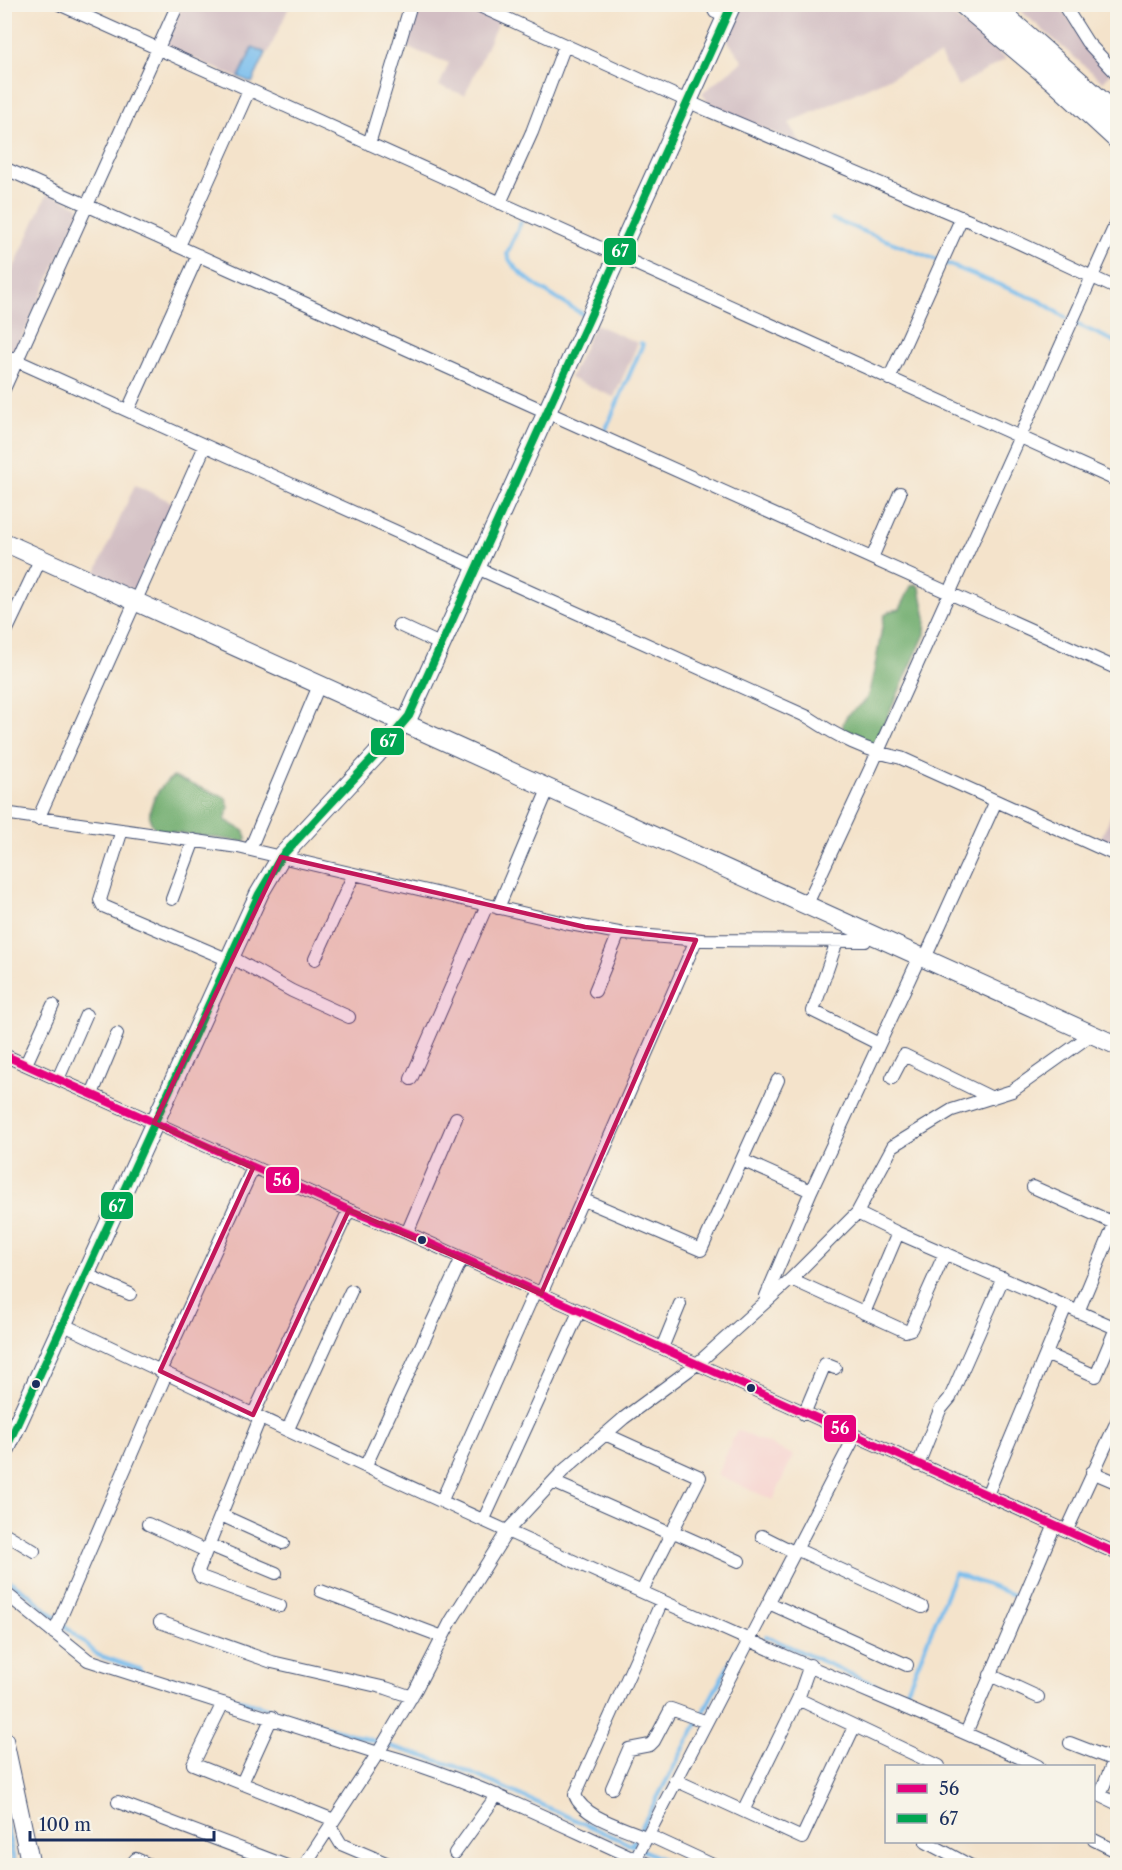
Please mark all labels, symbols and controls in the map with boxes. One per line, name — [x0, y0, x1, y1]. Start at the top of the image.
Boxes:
line badge: 67 — [603, 237, 637, 266]
text: 67 — [611, 241, 630, 261]
line badge: 67 — [370, 727, 405, 756]
text: 67 — [379, 731, 398, 751]
line badge: 56 — [265, 1166, 300, 1194]
text: 56 — [273, 1170, 292, 1190]
line badge: 67 — [100, 1191, 134, 1220]
text: 67 — [108, 1196, 127, 1216]
unlabelled marker — [416, 1234, 428, 1246]
unlabelled marker — [30, 1378, 42, 1390]
unlabelled marker — [745, 1382, 757, 1394]
line badge: 56 — [823, 1414, 857, 1443]
text: 56 — [831, 1418, 850, 1438]
legend — [885, 1765, 1095, 1843]
text: 56 — [939, 1778, 959, 1800]
scale bar — [30, 1804, 214, 1842]
text: 67 — [939, 1808, 958, 1830]
text: 100 m — [39, 1814, 91, 1836]

